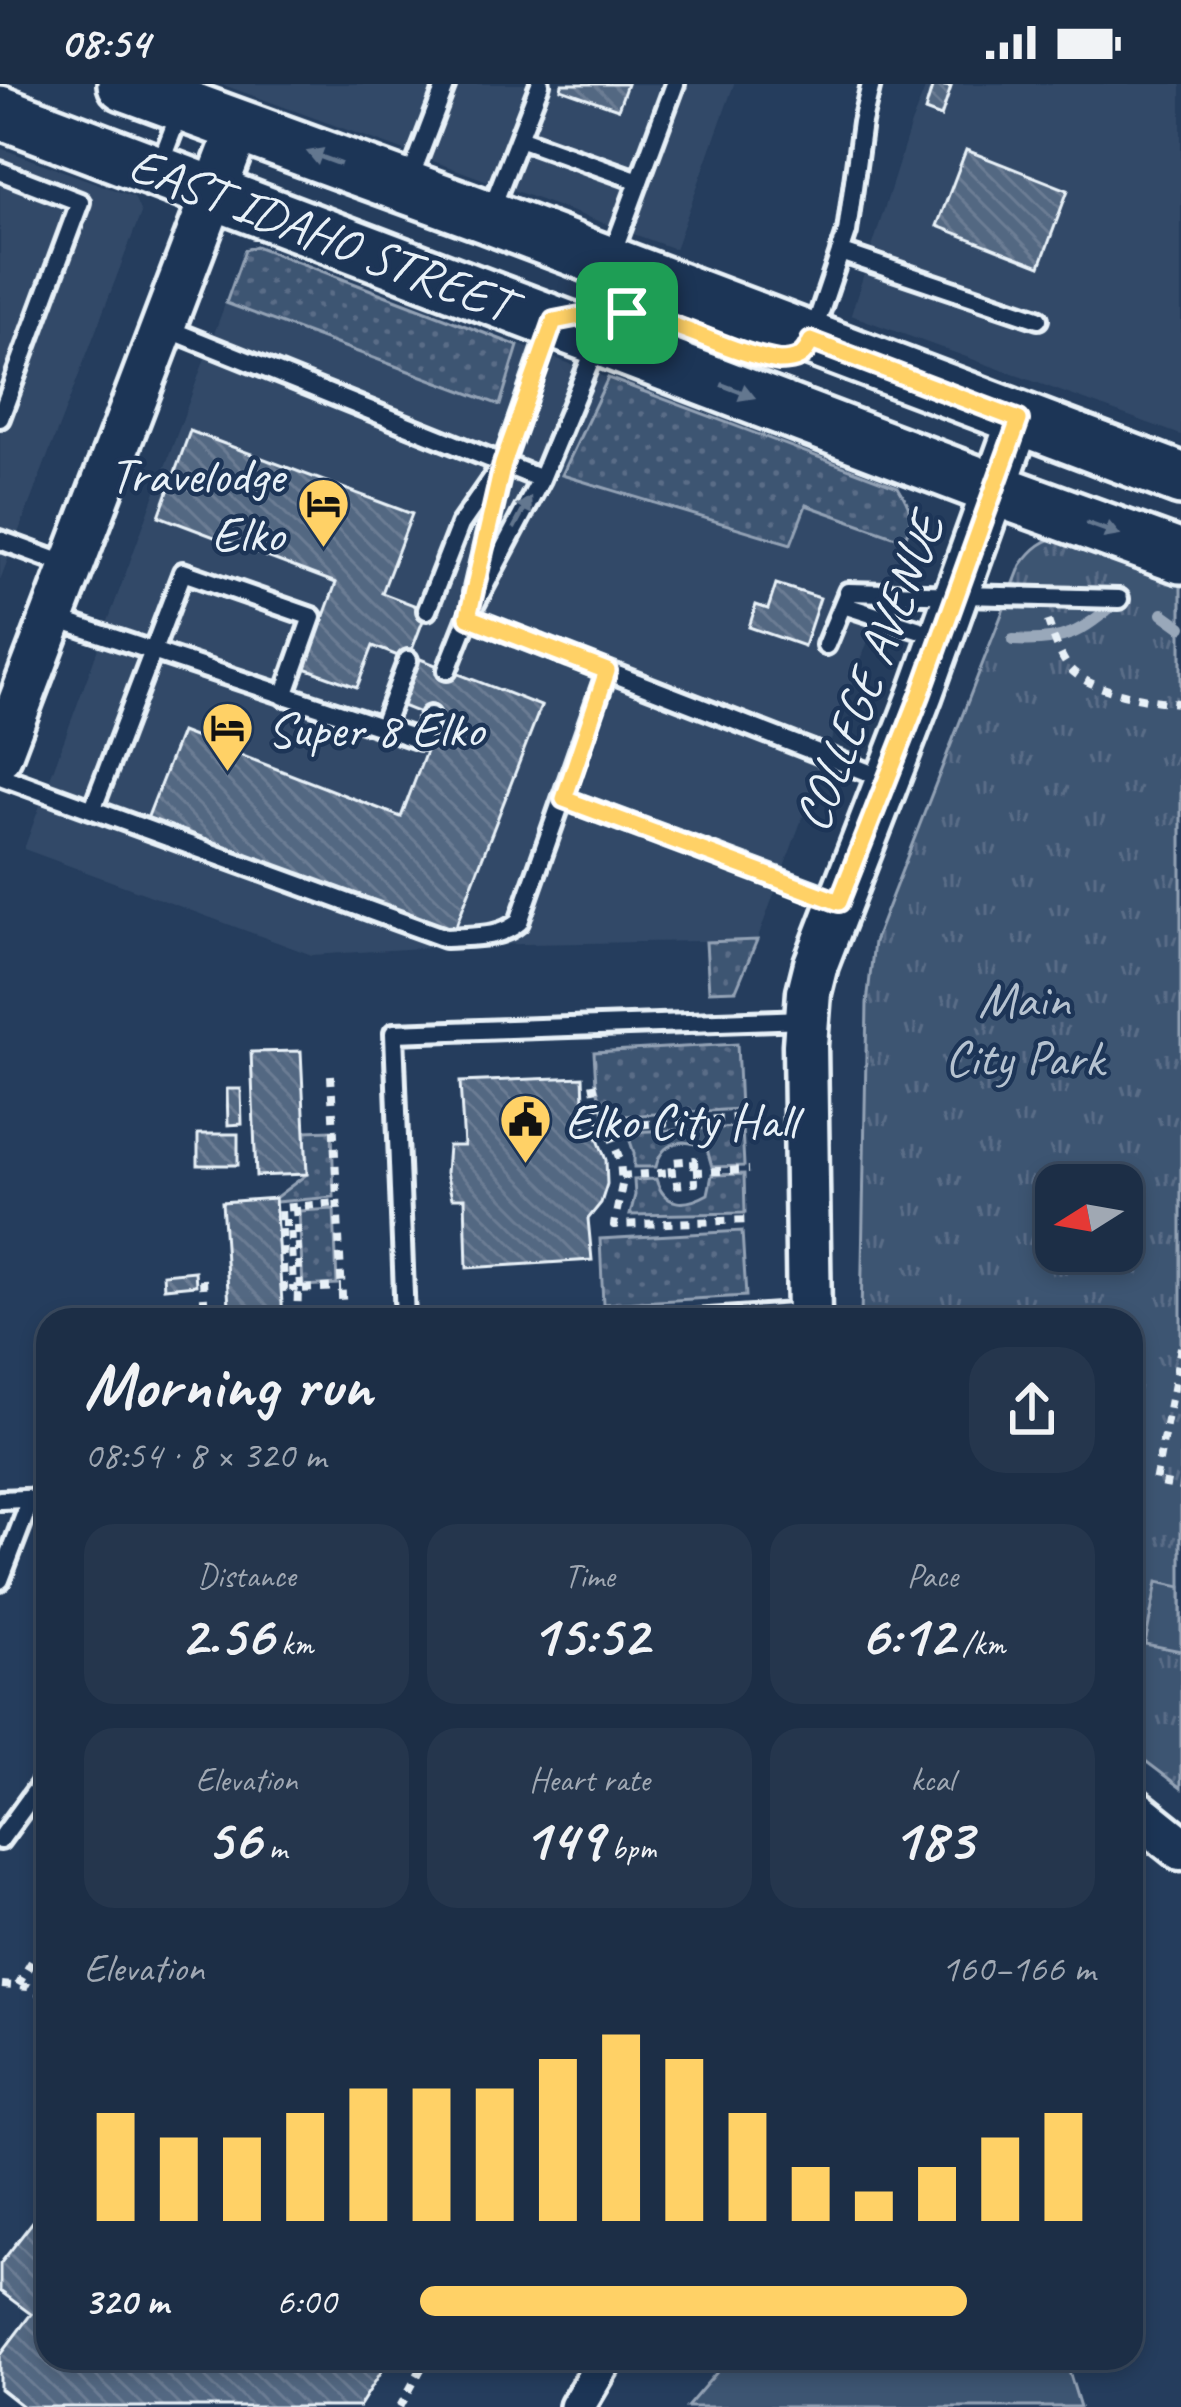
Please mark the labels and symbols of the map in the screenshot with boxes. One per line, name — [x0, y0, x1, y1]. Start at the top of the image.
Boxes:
street label: EAST IDAHO STREET — [121, 132, 532, 340]
one-way arrow — [306, 148, 342, 166]
pin — [576, 262, 678, 364]
one-way arrow — [720, 383, 756, 402]
place label: Travelodge Elko — [110, 443, 287, 566]
hotel icon: Travelodge Elko — [295, 475, 351, 549]
one-way arrow — [512, 496, 532, 531]
street label: COLLEGE AVENUE — [779, 499, 961, 840]
one-way arrow — [1085, 521, 1121, 539]
place label: Super 8 Elko — [267, 697, 487, 761]
hotel icon: Super 8 Elko — [200, 700, 256, 774]
park label: Main City Park — [945, 967, 1107, 1090]
place label: Elko City Hall — [565, 1089, 805, 1153]
public building icon: Elko City Hall — [498, 1092, 554, 1166]
north arrow — [1035, 1164, 1143, 1272]

